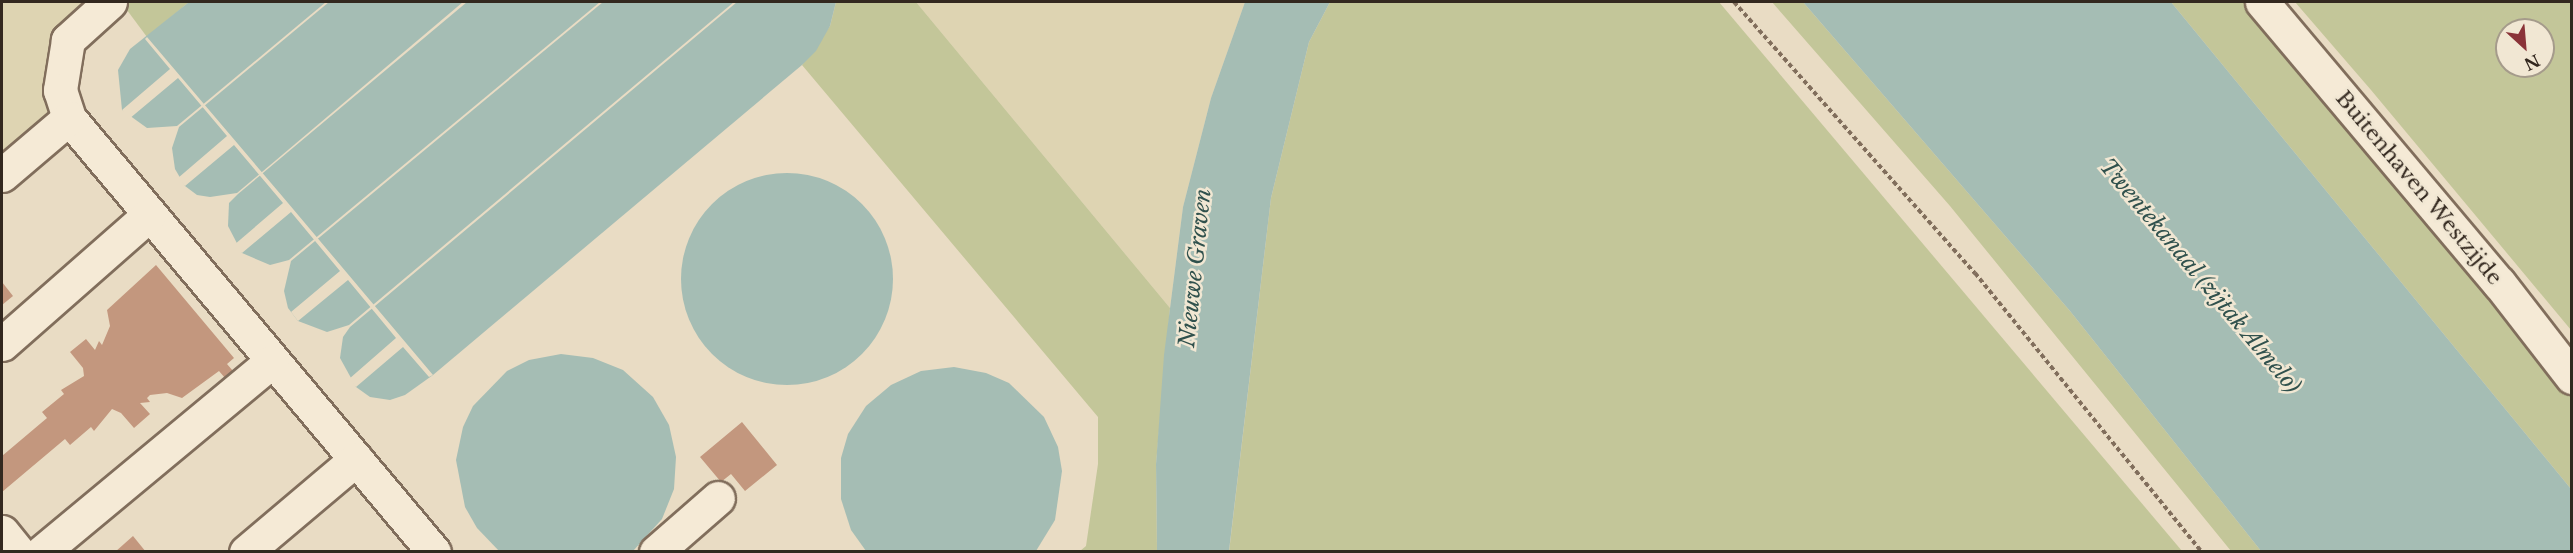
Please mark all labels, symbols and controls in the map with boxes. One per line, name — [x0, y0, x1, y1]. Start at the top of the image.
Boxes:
north arrow — [2495, 18, 2555, 78]
text: N — [2521, 50, 2543, 75]
street label: Buitenhaven Westzijde — [2330, 86, 2508, 290]
water label: Twentekanaal (zijtak Almelo) — [2094, 153, 2306, 399]
water label: Nieuwe Graven — [1174, 187, 1216, 349]

